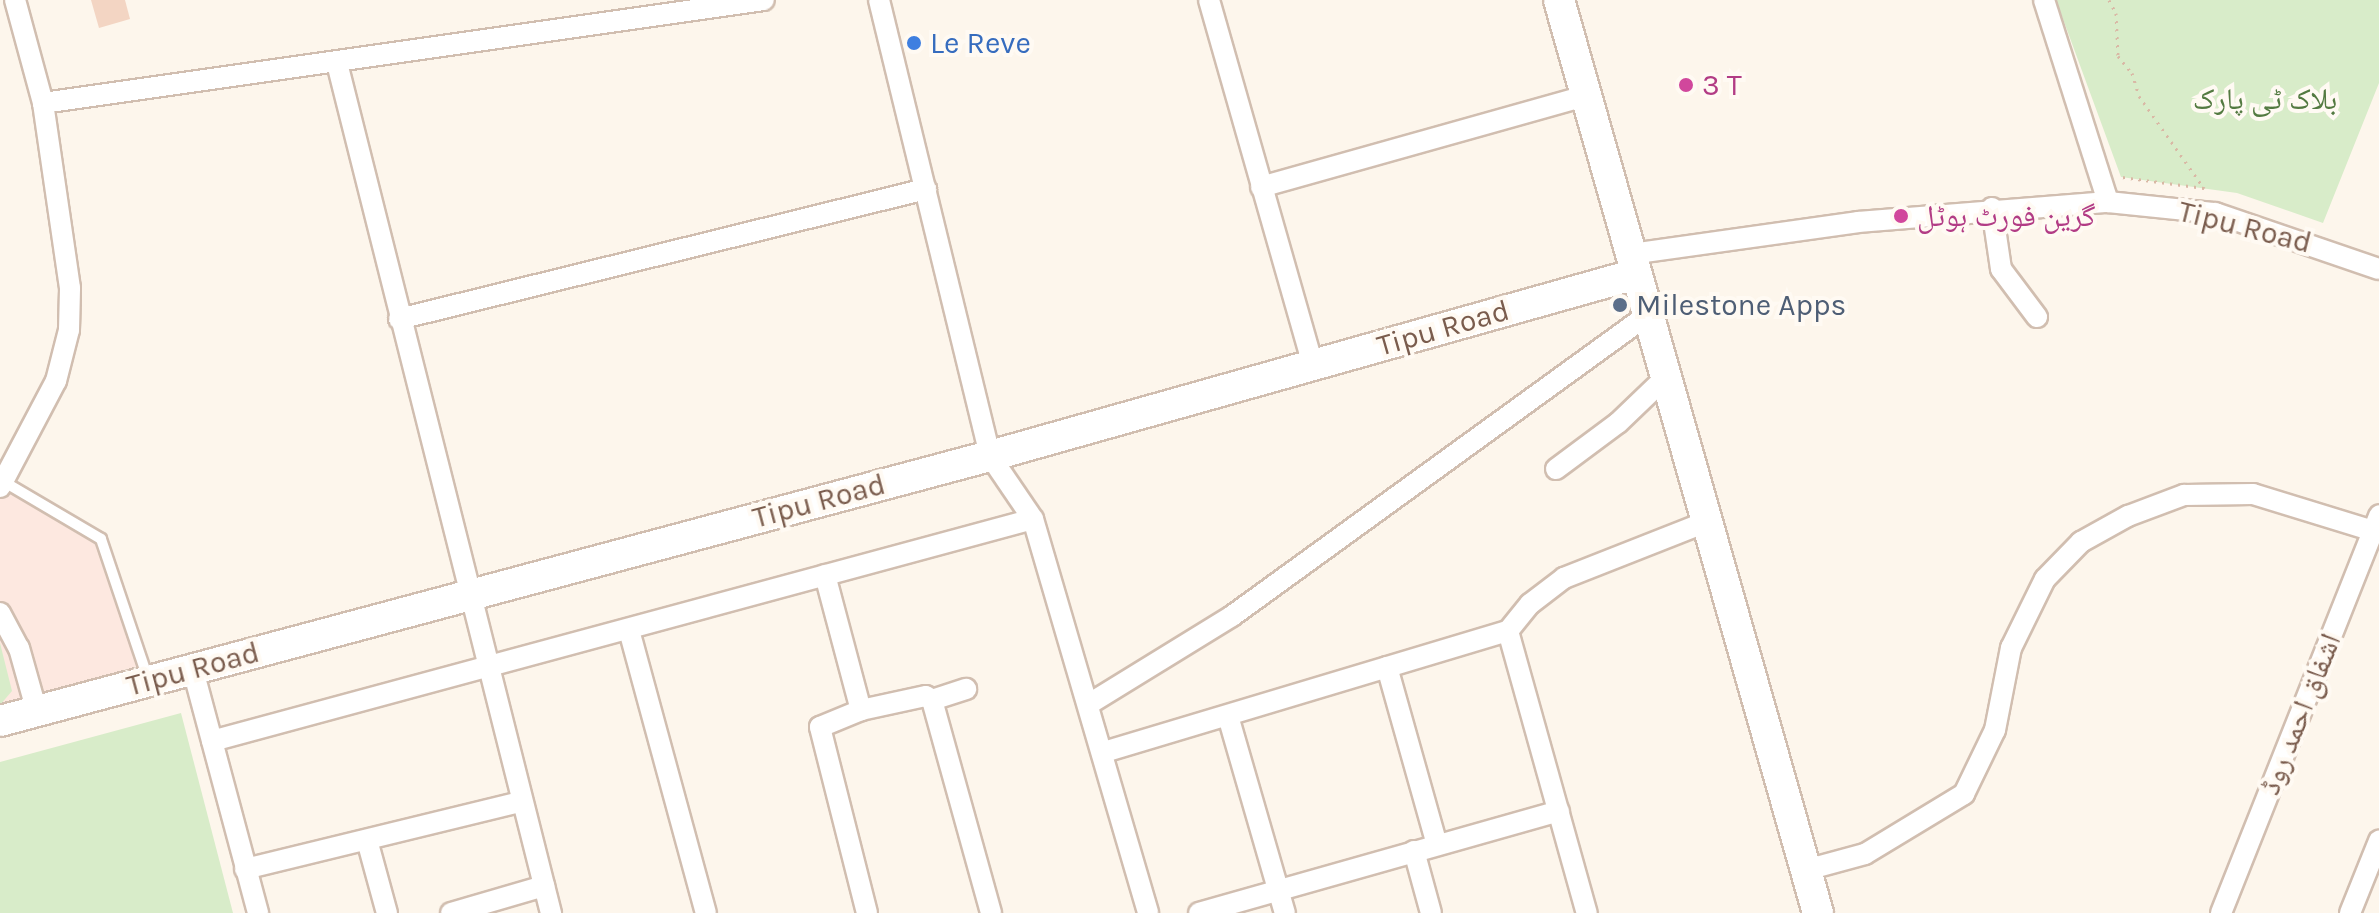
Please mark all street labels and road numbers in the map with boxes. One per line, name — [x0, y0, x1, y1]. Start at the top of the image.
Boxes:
street label: Tipu Road — [2175, 193, 2315, 261]
street label: Tipu Road — [1373, 292, 1513, 364]
street label: Tipu Road — [749, 466, 889, 536]
street label: اشفاق احمد روڈ — [2251, 628, 2349, 800]
street label: Tipu Road — [123, 634, 263, 704]

